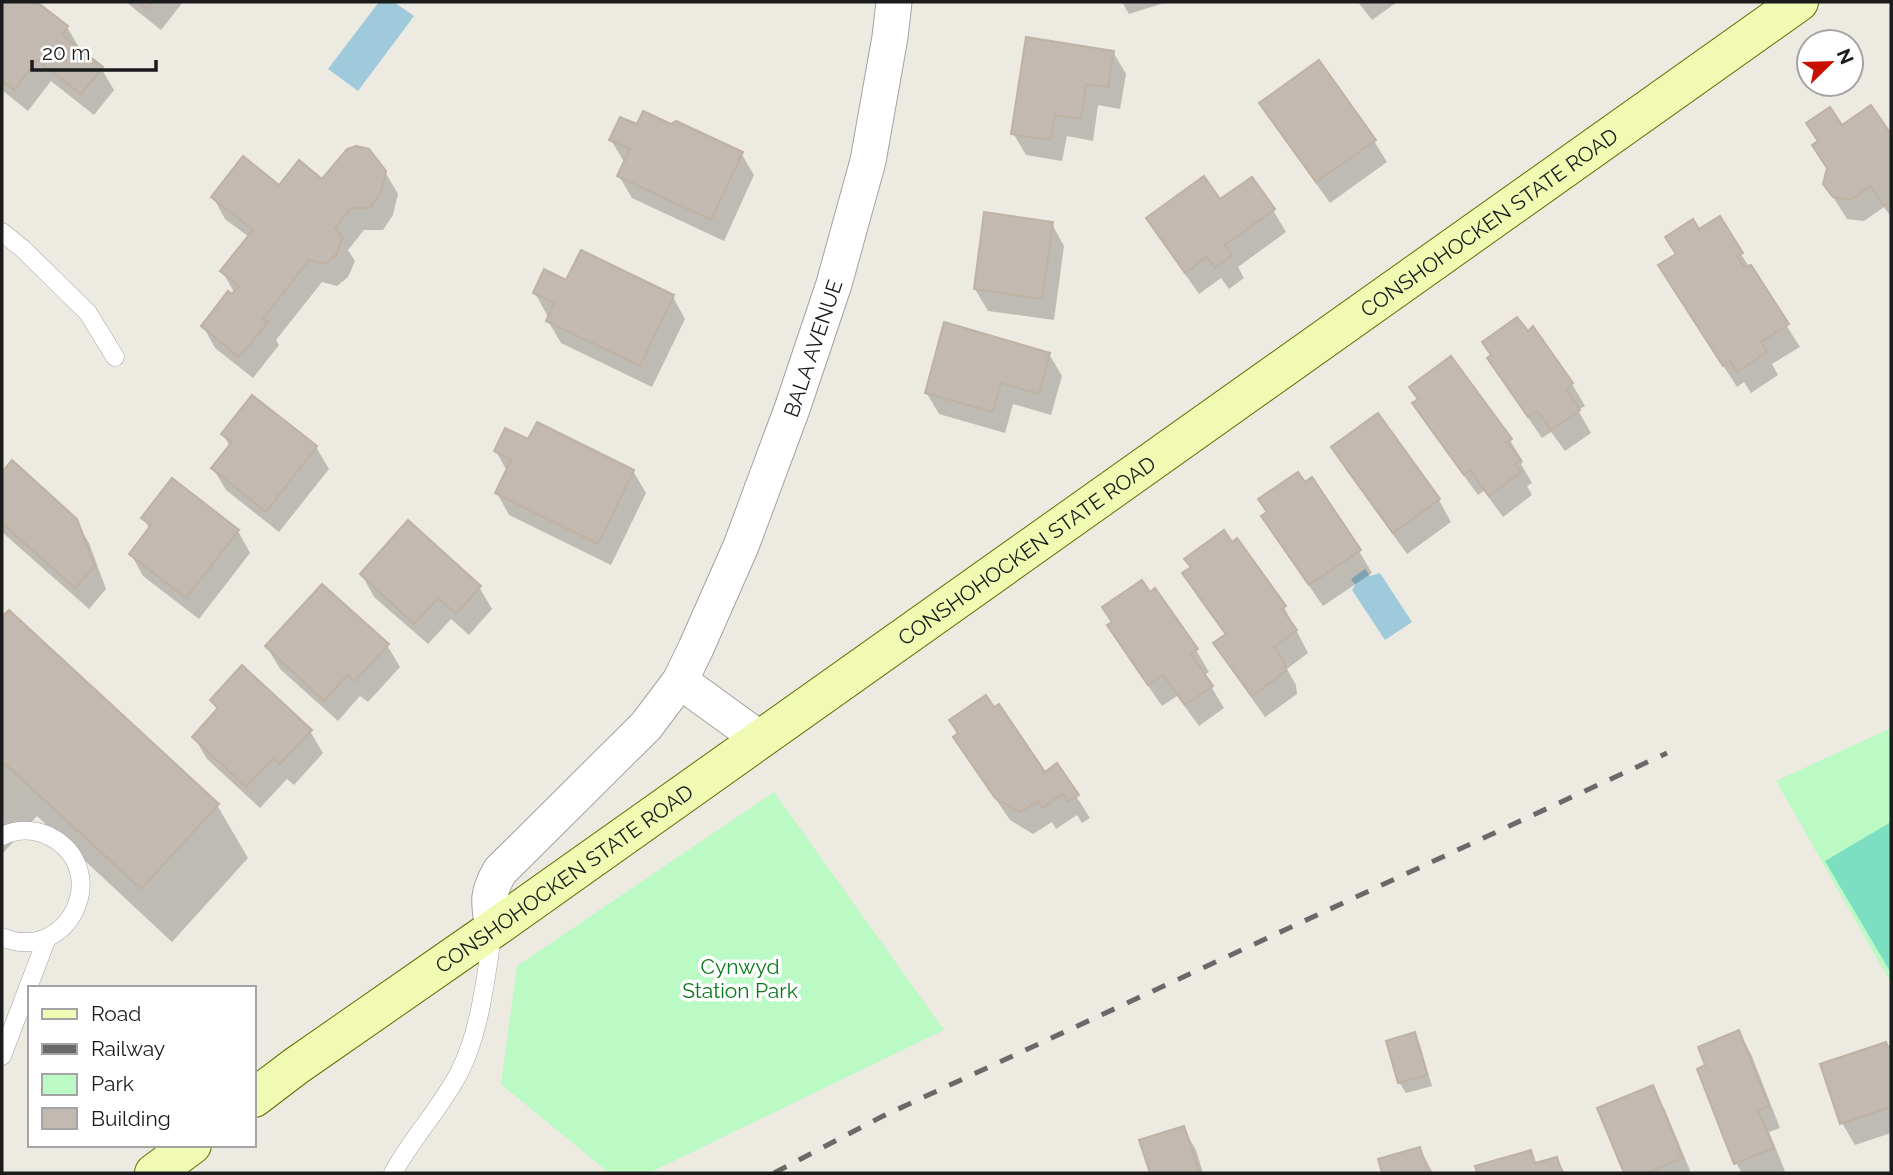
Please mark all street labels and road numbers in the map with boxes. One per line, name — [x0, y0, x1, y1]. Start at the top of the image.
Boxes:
street label: CONSHOHOCKEN STATE ROAD — [1355, 122, 1622, 322]
street label: BALA AVENUE — [778, 276, 847, 420]
street label: CONSHOHOCKEN STATE ROAD — [893, 450, 1160, 650]
street label: CONSHOHOCKEN STATE ROAD — [430, 779, 698, 978]

